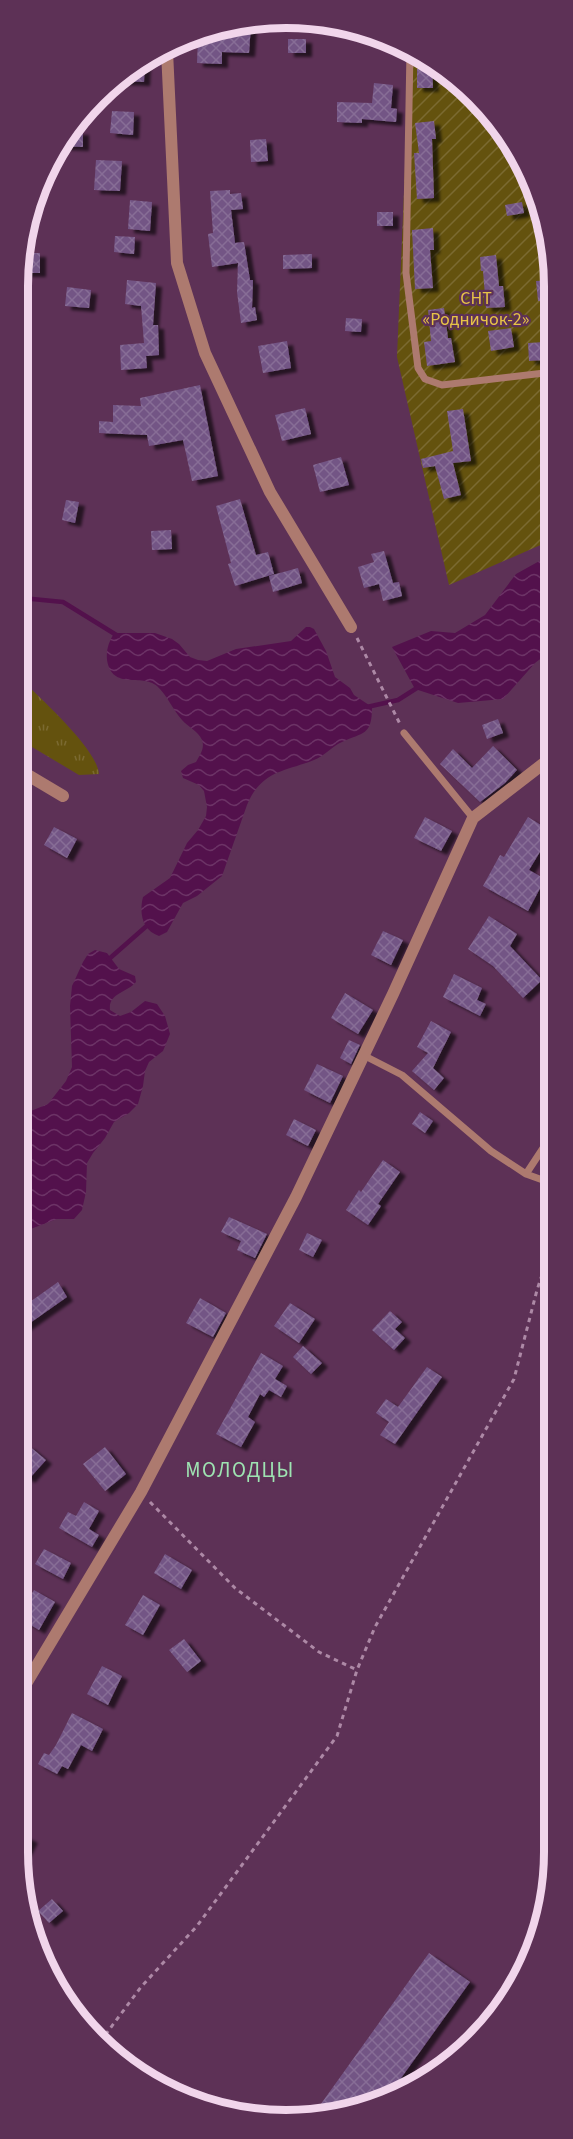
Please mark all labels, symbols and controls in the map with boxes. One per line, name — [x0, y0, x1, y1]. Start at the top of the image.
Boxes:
park label: СНТ «Родничок-2» — [423, 286, 529, 332]
district label: МОЛОДЦЫ — [185, 1455, 295, 1485]

